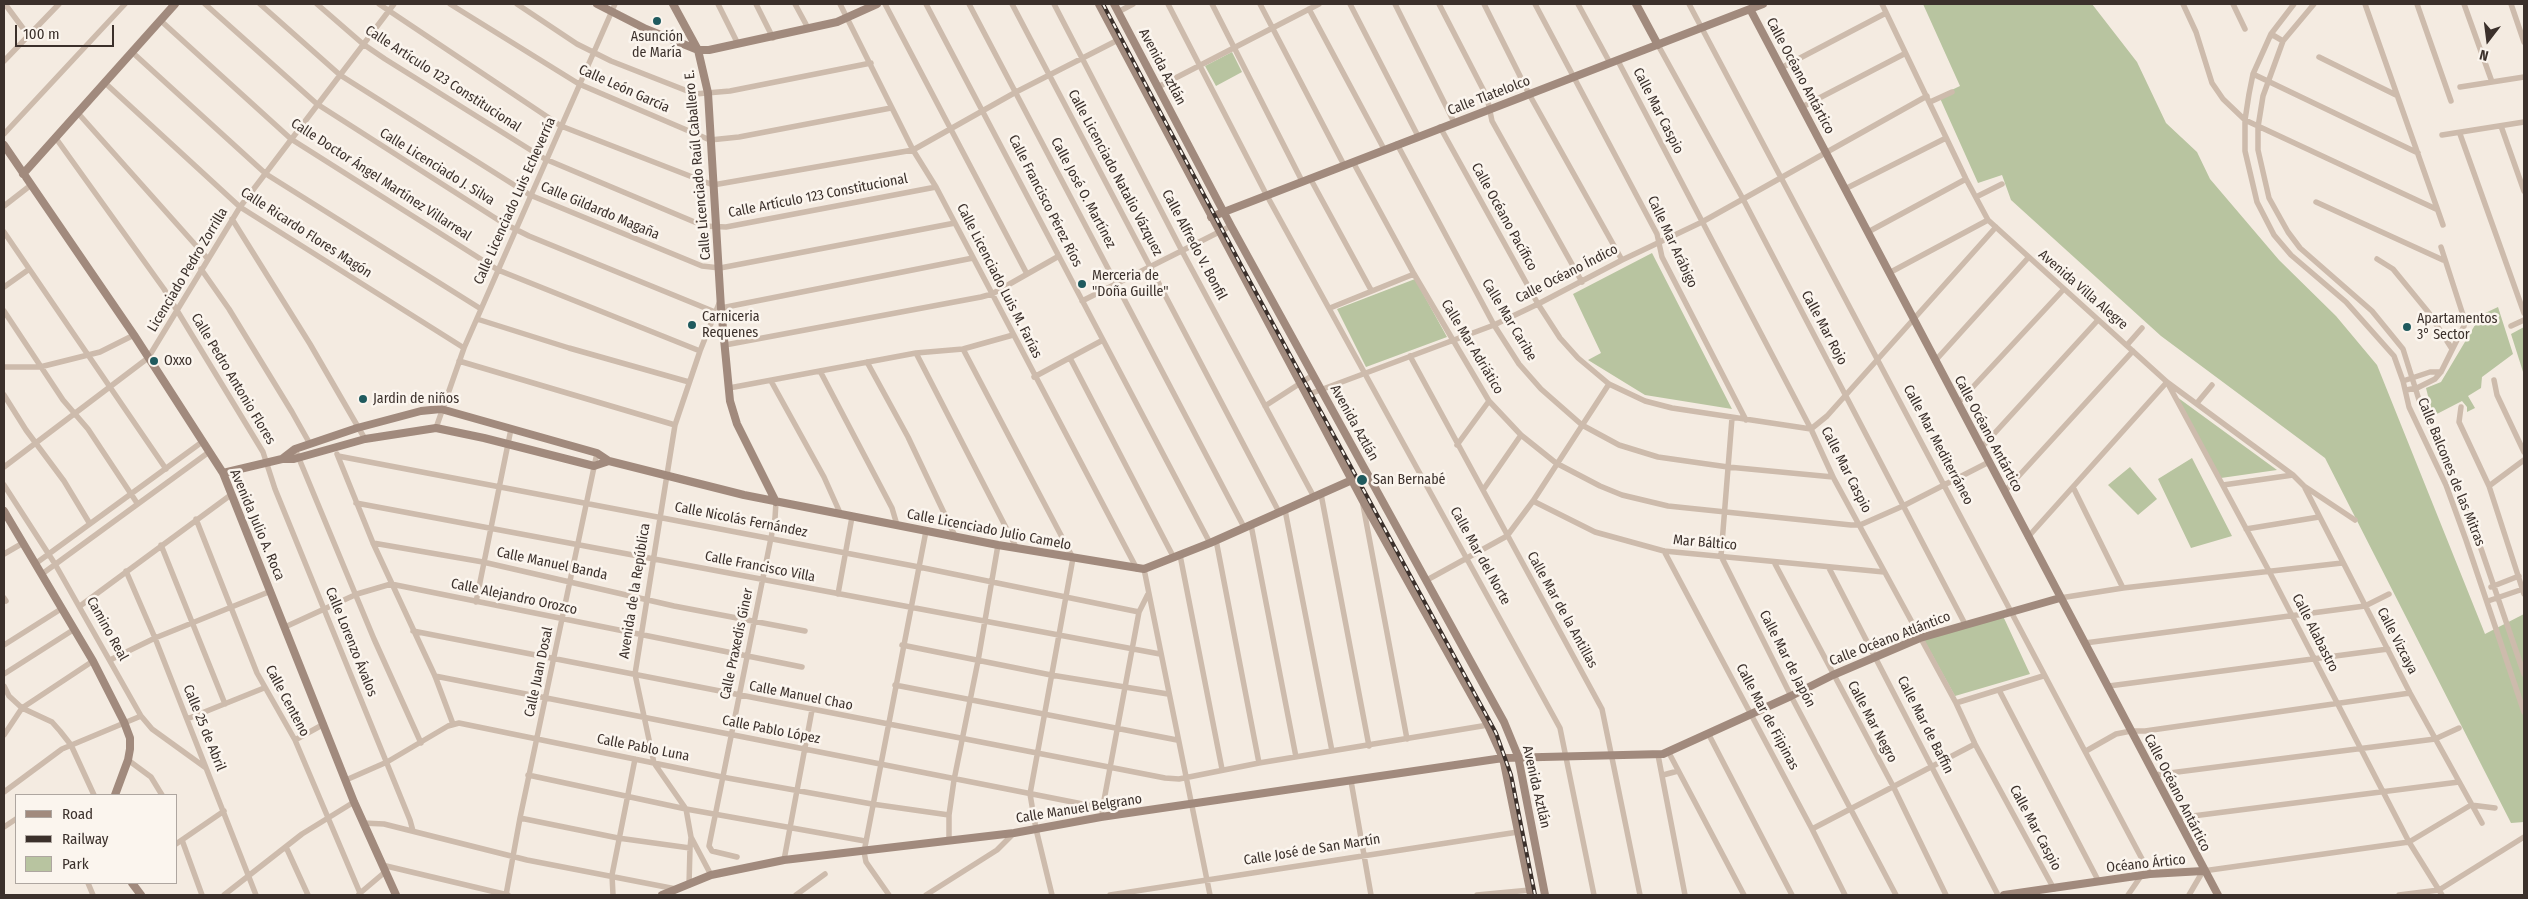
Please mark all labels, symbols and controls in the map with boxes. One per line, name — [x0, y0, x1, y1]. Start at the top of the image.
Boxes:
scale bar — [18, 15, 116, 47]
marker: Asunción de María — [651, 15, 663, 27]
street label: Calle Océano Antártico — [1762, 15, 1838, 137]
north arrow — [2463, 15, 2513, 65]
street label: Calle Artículo 123 Constitucional — [362, 22, 524, 136]
text: 100 m — [23, 25, 60, 43]
street label: Avenida Aztlán — [1135, 26, 1189, 108]
place label: Asunción de María — [631, 29, 683, 62]
text: N — [2478, 46, 2490, 64]
street label: Calle León García — [576, 61, 672, 117]
street label: Calle Mar Caspio — [1629, 65, 1687, 157]
street label: Calle Licenciado Raúl Caballero E. — [681, 69, 715, 261]
street label: Calle Tlatelolco — [1445, 73, 1533, 119]
street label: Calle Licenciado Natalio Vázquez — [1064, 87, 1166, 259]
street label: Calle Doctor Ángel Martínez Villarreal — [288, 115, 474, 245]
street label: Calle Licenciado Luis Echeverría — [470, 115, 560, 287]
street label: Calle Licenciado J. Silva — [376, 125, 498, 209]
street label: Calle Francisco Pérez Ríos — [1004, 132, 1086, 270]
street label: Calle José O. Martínez — [1047, 135, 1119, 251]
street label: Calle Océano Pacífico — [1467, 160, 1541, 274]
street label: Calle Artículo 123 Constitucional — [727, 170, 909, 222]
street label: Calle Gildardo Magaña — [538, 178, 662, 244]
street label: Calle Ricardo Flores Magón — [237, 184, 375, 282]
street label: Calle Alfredo V. Bonfil — [1158, 187, 1230, 303]
street label: Calle Mar Arábigo — [1643, 193, 1701, 291]
street label: Calle Licenciado Luis M. Farías — [953, 201, 1045, 361]
street label: Licenciado Pedro Zorrilla — [144, 205, 232, 335]
street label: Calle Océano Índico — [1513, 241, 1621, 307]
street label: Avenida Villa Alegre — [2035, 247, 2131, 333]
place label: Merceria de "Doña Guille" — [1092, 268, 1169, 300]
street label: Calle Mar Caribe — [1478, 276, 1540, 364]
marker: Merceria de "Doña Guille" — [1076, 278, 1088, 290]
street label: Calle Mar Rojo — [1797, 288, 1851, 368]
street label: Calle Mar Adriático — [1437, 297, 1507, 397]
place label: Carniceria Requenes — [702, 309, 760, 342]
street label: Calle Pedro Antonio Flores — [187, 310, 279, 448]
place label: Apartamentos 3° Sector — [2417, 311, 2498, 344]
marker: Carniceria Requenes — [686, 319, 698, 331]
marker: Apartamentos 3° Sector — [2401, 321, 2413, 333]
place label: Oxxo — [164, 353, 192, 369]
marker: Oxxo — [148, 355, 160, 367]
street label: Calle Océano Antártico — [1950, 373, 2026, 495]
street label: Avenida Aztlán — [1326, 382, 1382, 464]
street label: Calle Mar Mediterráneo — [1899, 382, 1977, 508]
place label: Jardin de niños — [373, 391, 459, 407]
marker: Jardin de niños — [357, 393, 369, 405]
street label: Calle Balcones de las Mitras — [2414, 395, 2488, 549]
street label: Calle Mar Caspio — [1817, 424, 1875, 516]
street label: Avenida Julio A. Roca — [226, 467, 288, 583]
place label: San Bernabé — [1373, 472, 1446, 488]
marker: San Bernabé — [1355, 473, 1369, 487]
street label: Calle Nicolás Fernández — [673, 499, 809, 541]
street label: Calle Mar del Norte — [1446, 504, 1514, 608]
street label: Calle Licenciado Julio Camelo — [905, 506, 1073, 554]
street label: Avenida de la República — [616, 522, 654, 660]
street label: Mar Báltico — [1672, 532, 1738, 554]
street label: Calle Manuel Banda — [495, 544, 609, 584]
street label: Calle Francisco Villa — [703, 548, 817, 586]
street label: Calle Mar de la Antillas — [1523, 549, 1601, 671]
street label: Calle Alejandro Orozco — [449, 575, 579, 619]
street label: Calle Lorenzo Ávalos — [321, 585, 381, 699]
street label: Calle Praxedis Giner — [717, 587, 757, 701]
street label: Calle Alabastro — [2288, 591, 2342, 675]
street label: Camino Real — [82, 594, 132, 664]
street label: Calle Vizcaya — [2373, 605, 2421, 677]
street label: Calle Mar de Japón — [1755, 608, 1819, 710]
street label: Calle Océano Atlántico — [1827, 608, 1953, 670]
street label: Calle Juan Dosal — [521, 625, 557, 719]
street label: Calle Mar de Fiipinas — [1732, 661, 1802, 773]
street label: Calle Centeno — [261, 662, 313, 740]
street label: Calle Mar de Baffin — [1893, 673, 1957, 777]
street label: Calle Manuel Chao — [748, 678, 854, 714]
street label: Calle Mar Negro — [1843, 678, 1901, 766]
street label: Calle 25 de Abril — [179, 682, 229, 774]
street label: Calle Pablo López — [721, 712, 821, 748]
street label: Calle Pablo Luna — [595, 731, 691, 765]
street label: Calle Océano Antártico — [2140, 731, 2214, 855]
street label: Avenida Aztlán — [1518, 744, 1554, 830]
street label: Calle Mar Caspio — [2005, 782, 2065, 874]
street label: Calle Manuel Belgrano — [1015, 791, 1143, 827]
legend — [15, 794, 178, 884]
text: Road — [62, 805, 93, 823]
text: Railway — [62, 830, 109, 848]
street label: Calle José de San Martín — [1243, 831, 1381, 869]
street label: Océano Ártico — [2106, 851, 2186, 877]
text: Park — [62, 855, 89, 873]

